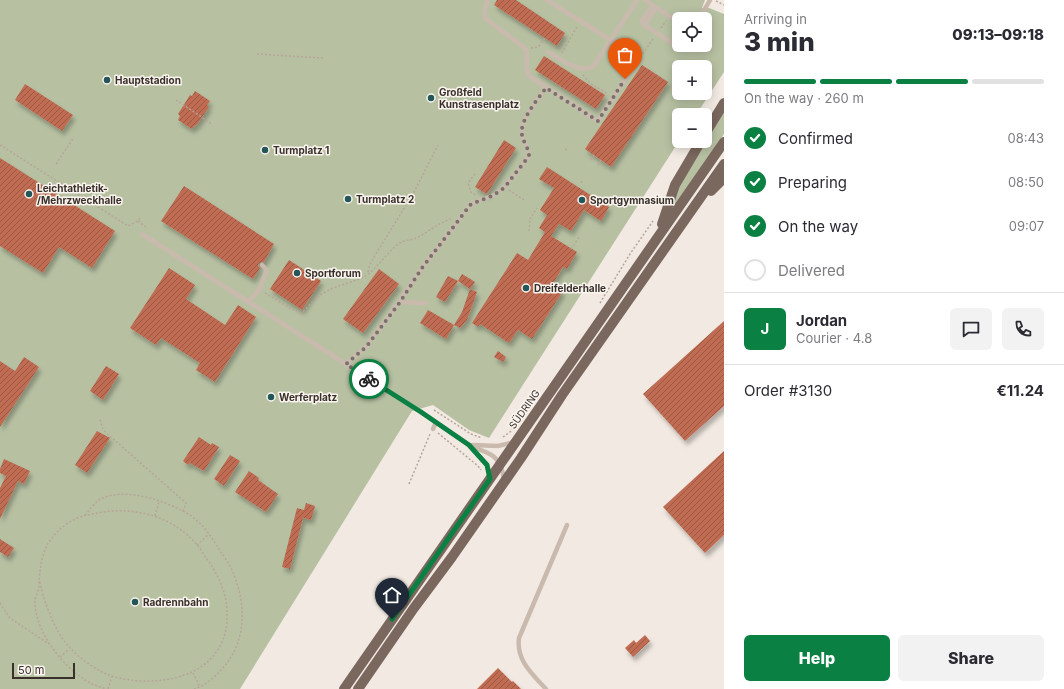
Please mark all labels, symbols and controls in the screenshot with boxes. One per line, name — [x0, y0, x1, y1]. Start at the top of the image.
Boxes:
text: Arriving in — [744, 11, 807, 27]
map controls — [672, 12, 712, 148]
button: locate — [672, 12, 712, 52]
text: 09:13–09:18 — [952, 25, 1044, 44]
text: 3 min — [744, 26, 815, 57]
pin — [608, 38, 642, 79]
icon: bag — [614, 44, 636, 66]
button: + — [672, 60, 712, 100]
place label: Hauptstadion — [115, 74, 181, 86]
marker: Hauptstadion — [102, 75, 112, 85]
place label: Großfeld Kunstrasenplatz — [439, 86, 520, 110]
text: On the way · 260 m — [744, 90, 864, 106]
marker: Großfeld Kunstrasenplatz — [426, 93, 436, 103]
button: − — [672, 108, 712, 148]
icon: check — [744, 127, 766, 149]
text: Confirmed — [778, 129, 853, 148]
text: 08:43 — [1008, 130, 1044, 146]
place label: Turmplatz 1 — [273, 144, 329, 156]
marker: Turmplatz 1 — [260, 145, 270, 155]
icon: check — [744, 171, 766, 193]
text: Preparing — [778, 173, 847, 192]
text: 08:50 — [1008, 174, 1044, 190]
place label: Leichtathletik- /Mehrzweckhalle — [37, 182, 122, 206]
marker: Leichtathletik- /Mehrzweckhalle — [24, 189, 34, 199]
place label: Turmplatz 2 — [356, 193, 414, 205]
marker: Turmplatz 2 — [343, 194, 353, 204]
place label: Sportgymnasium — [590, 194, 674, 207]
marker: Sportgymnasium — [577, 195, 587, 205]
icon: check — [744, 215, 766, 237]
text: On the way — [778, 217, 858, 236]
text: 09:07 — [1009, 218, 1044, 234]
text: Delivered — [778, 261, 845, 280]
place label: Sportforum — [305, 267, 361, 279]
marker: Sportforum — [292, 268, 302, 278]
place label: Dreifelderhalle — [534, 282, 606, 294]
marker: Dreifelderhalle — [521, 283, 531, 293]
button: chat — [950, 308, 992, 350]
button: phone — [1002, 308, 1044, 350]
text: Jordan — [796, 311, 847, 330]
text: J — [761, 319, 769, 338]
text: Courier · 4.8 — [796, 330, 872, 346]
courier — [349, 359, 389, 399]
icon: bike — [358, 368, 380, 390]
text: Order #3130 — [744, 381, 832, 400]
text: €11.24 — [996, 381, 1044, 400]
street label: SÜDRING — [506, 387, 542, 431]
place label: Werferplatz — [279, 391, 337, 403]
marker: Werferplatz — [266, 392, 276, 402]
pin — [375, 578, 409, 619]
icon: home — [381, 584, 403, 606]
place label: Radrennbahn — [143, 596, 209, 608]
marker: Radrennbahn — [130, 597, 140, 607]
button: Help — [744, 635, 890, 681]
button: Share — [898, 635, 1044, 681]
scale bar — [12, 661, 75, 680]
text: 50 m — [18, 663, 44, 677]

